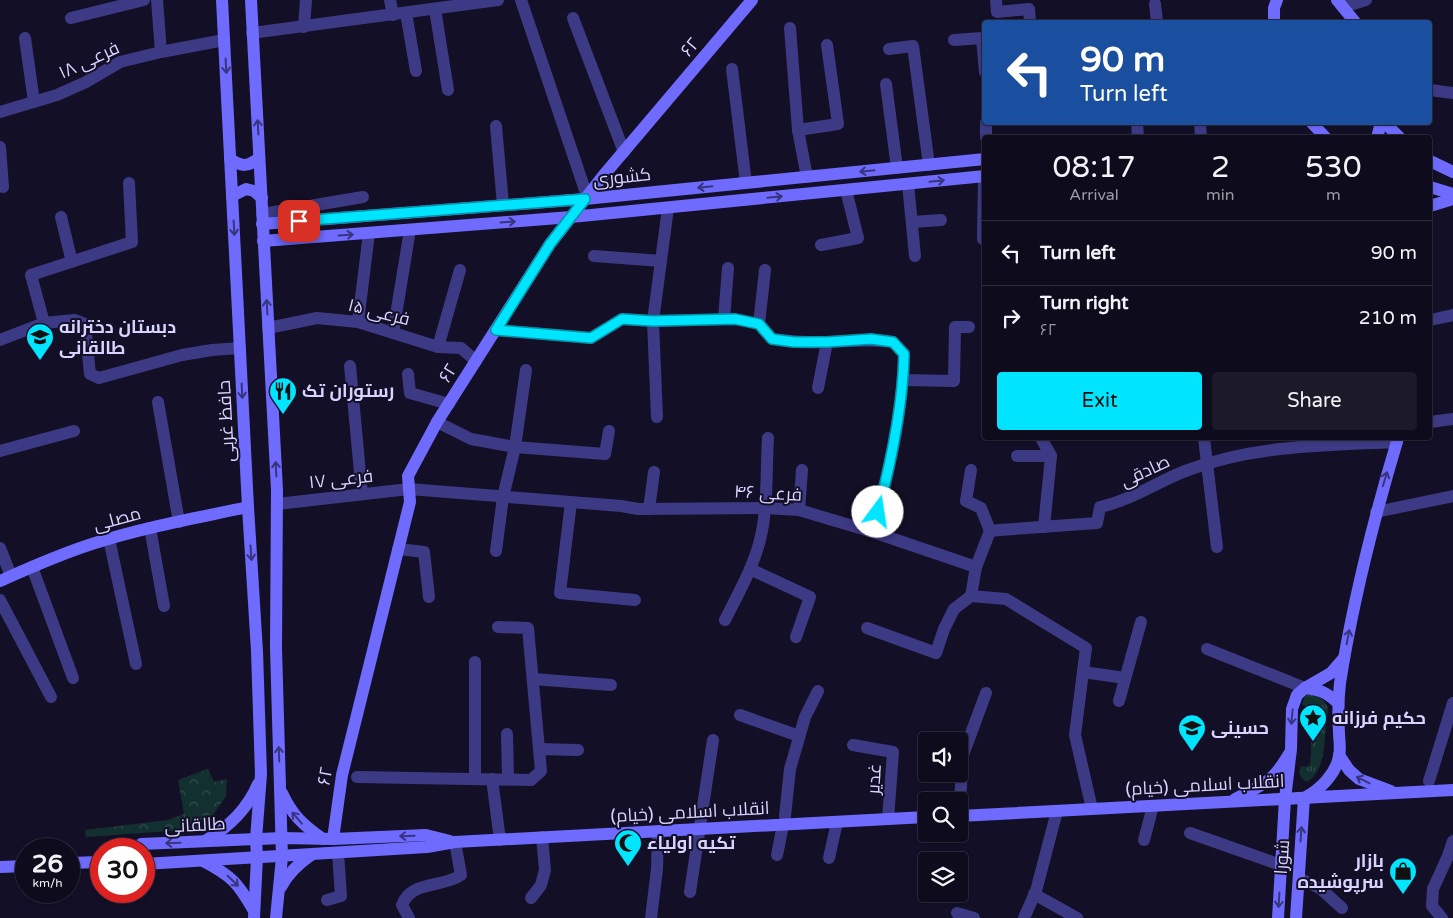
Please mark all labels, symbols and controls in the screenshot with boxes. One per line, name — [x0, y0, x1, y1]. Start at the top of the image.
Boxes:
street label: ۶۲ — [676, 33, 704, 61]
street label: فرعی ۱۸ — [55, 36, 123, 84]
text: 90 m — [1080, 39, 1165, 81]
icon: left — [997, 40, 1062, 105]
one-way arrow — [221, 58, 230, 74]
text: Turn left — [1080, 81, 1168, 107]
one-way arrow — [253, 120, 262, 136]
text: 08:17 — [1052, 149, 1136, 186]
text: 2 — [1211, 149, 1230, 186]
text: 530 — [1305, 149, 1362, 186]
street label: کشوری — [592, 163, 652, 191]
one-way arrow — [859, 166, 875, 176]
one-way arrow — [928, 176, 944, 186]
one-way arrow — [697, 182, 713, 192]
text: Arrival — [1069, 185, 1119, 205]
text: min — [1206, 185, 1235, 205]
text: m — [1326, 185, 1341, 205]
one-way arrow — [767, 192, 783, 202]
pin — [278, 200, 320, 242]
icon: arrive — [285, 207, 313, 235]
one-way arrow — [500, 217, 516, 227]
one-way arrow — [229, 220, 239, 236]
one-way arrow — [338, 230, 354, 239]
icon: left — [997, 239, 1025, 267]
text: Turn left — [1040, 242, 1116, 264]
text: 90 m — [1371, 242, 1417, 264]
text: Turn right — [1040, 292, 1128, 314]
street label: فرعی ۱۵ — [346, 294, 412, 330]
one-way arrow — [262, 299, 271, 315]
icon: right — [997, 304, 1025, 332]
text: 210 m — [1359, 307, 1417, 329]
place label: دبستان دخترانه طالقانی — [59, 316, 176, 359]
text: ۶۲ — [1040, 320, 1056, 340]
school or university icon: دبستان دخترانه طالقانی — [25, 322, 55, 361]
street label: ۶۲ — [434, 359, 462, 387]
button: Exit — [997, 372, 1202, 430]
button: Share — [1212, 372, 1417, 430]
restaurant icon: رستوران تک — [268, 376, 298, 415]
street label: حافظ غربی — [213, 379, 239, 463]
place label: رستوران تک — [302, 380, 394, 402]
one-way arrow — [237, 382, 247, 398]
street label: صادقی — [1117, 450, 1173, 492]
one-way arrow — [271, 462, 280, 478]
street label: فرعی ۱۷ — [308, 465, 374, 493]
one-way arrow — [1381, 472, 1391, 488]
street label: فرعی ۴۶ — [733, 480, 803, 506]
position arrow — [851, 485, 903, 537]
street label: مصلی — [91, 502, 143, 536]
one-way arrow — [246, 545, 255, 561]
one-way arrow — [1344, 630, 1353, 646]
place icon: حکیم فرزانه — [1298, 703, 1328, 742]
place label: حکیم فرزانه — [1332, 707, 1426, 730]
one-way arrow — [1287, 709, 1297, 725]
school or university icon: حسینی — [1177, 713, 1207, 752]
place label: حسینی — [1211, 717, 1269, 739]
map controls — [918, 732, 968, 902]
button: sound — [918, 732, 968, 782]
one-way arrow — [274, 747, 284, 763]
street label: غدیر — [862, 763, 886, 796]
street label: ۶۲ — [313, 765, 337, 787]
street label: انقلاب اسلامی (خیام) — [1125, 770, 1285, 801]
one-way arrow — [1356, 774, 1371, 784]
button: search — [918, 792, 968, 842]
street label: انقلاب اسلامی (خیام) — [610, 797, 770, 828]
one-way arrow — [291, 811, 302, 824]
street label: طالقانی — [164, 812, 226, 838]
one-way arrow — [1297, 827, 1306, 843]
mosque icon: تکیه اولیاء — [613, 828, 643, 867]
one-way arrow — [399, 831, 416, 841]
place label: تکیه اولیاء — [647, 832, 736, 854]
speed limit sign: 30 — [90, 838, 155, 903]
one-way arrow — [165, 839, 181, 848]
street label: شورا — [1270, 839, 1294, 875]
text: 26 — [32, 849, 63, 879]
place label: بازار سرپوشیده — [1297, 850, 1384, 894]
button: layers — [918, 852, 968, 902]
shop icon: بازار سرپوشیده — [1388, 856, 1418, 895]
one-way arrow — [227, 875, 240, 887]
text: km/h — [32, 876, 63, 890]
one-way arrow — [1274, 891, 1283, 907]

